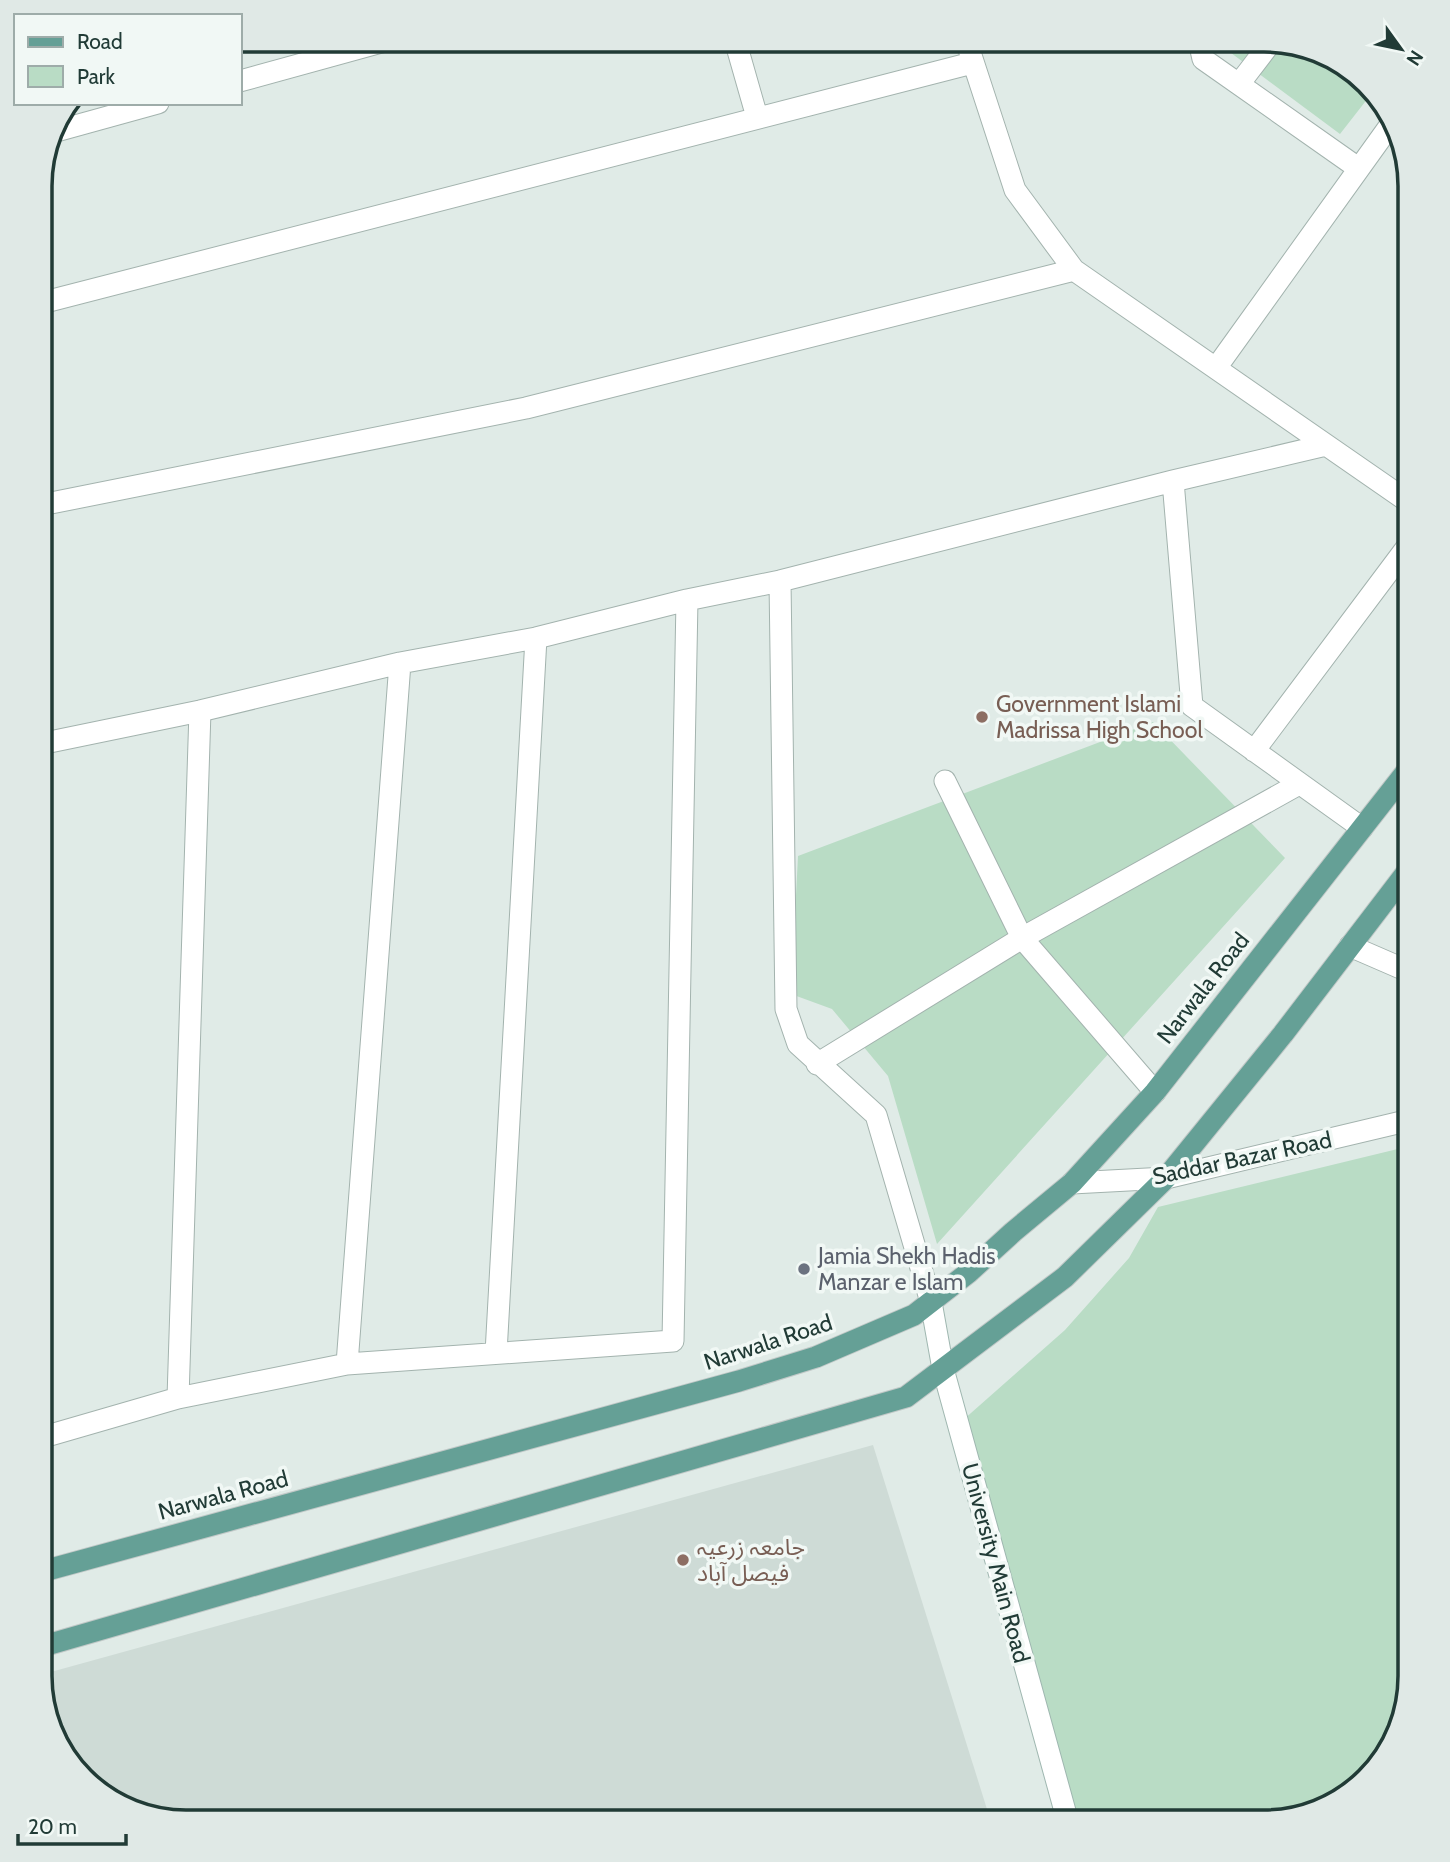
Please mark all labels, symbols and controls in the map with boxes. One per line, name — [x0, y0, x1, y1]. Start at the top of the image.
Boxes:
legend — [14, 14, 242, 105]
north arrow — [1366, 14, 1436, 84]
text: Road — [77, 29, 123, 54]
text: N — [1402, 46, 1428, 70]
text: Park — [77, 64, 115, 89]
place label: Government Islami Madrissa High School — [996, 690, 1203, 744]
marker: Government Islami Madrissa High School — [974, 709, 990, 725]
street label: Narwala Road — [1151, 927, 1255, 1049]
street label: Saddar Bazar Road — [1150, 1125, 1334, 1191]
place label: Jamia Shekh Hadis Manzar e Islam — [817, 1242, 996, 1296]
marker: Jamia Shekh Hadis Manzar e Islam — [796, 1261, 812, 1277]
street label: Narwala Road — [700, 1308, 836, 1376]
street label: University Main Road — [956, 1460, 1036, 1666]
street label: Narwala Road — [155, 1464, 291, 1526]
place label: جامعہ زرعیہ فیصل آباد — [697, 1533, 805, 1587]
marker: جامعہ زرعیہ فیصل آباد — [675, 1552, 691, 1568]
scale bar — [18, 1802, 126, 1846]
text: 20 m — [28, 1814, 77, 1839]

